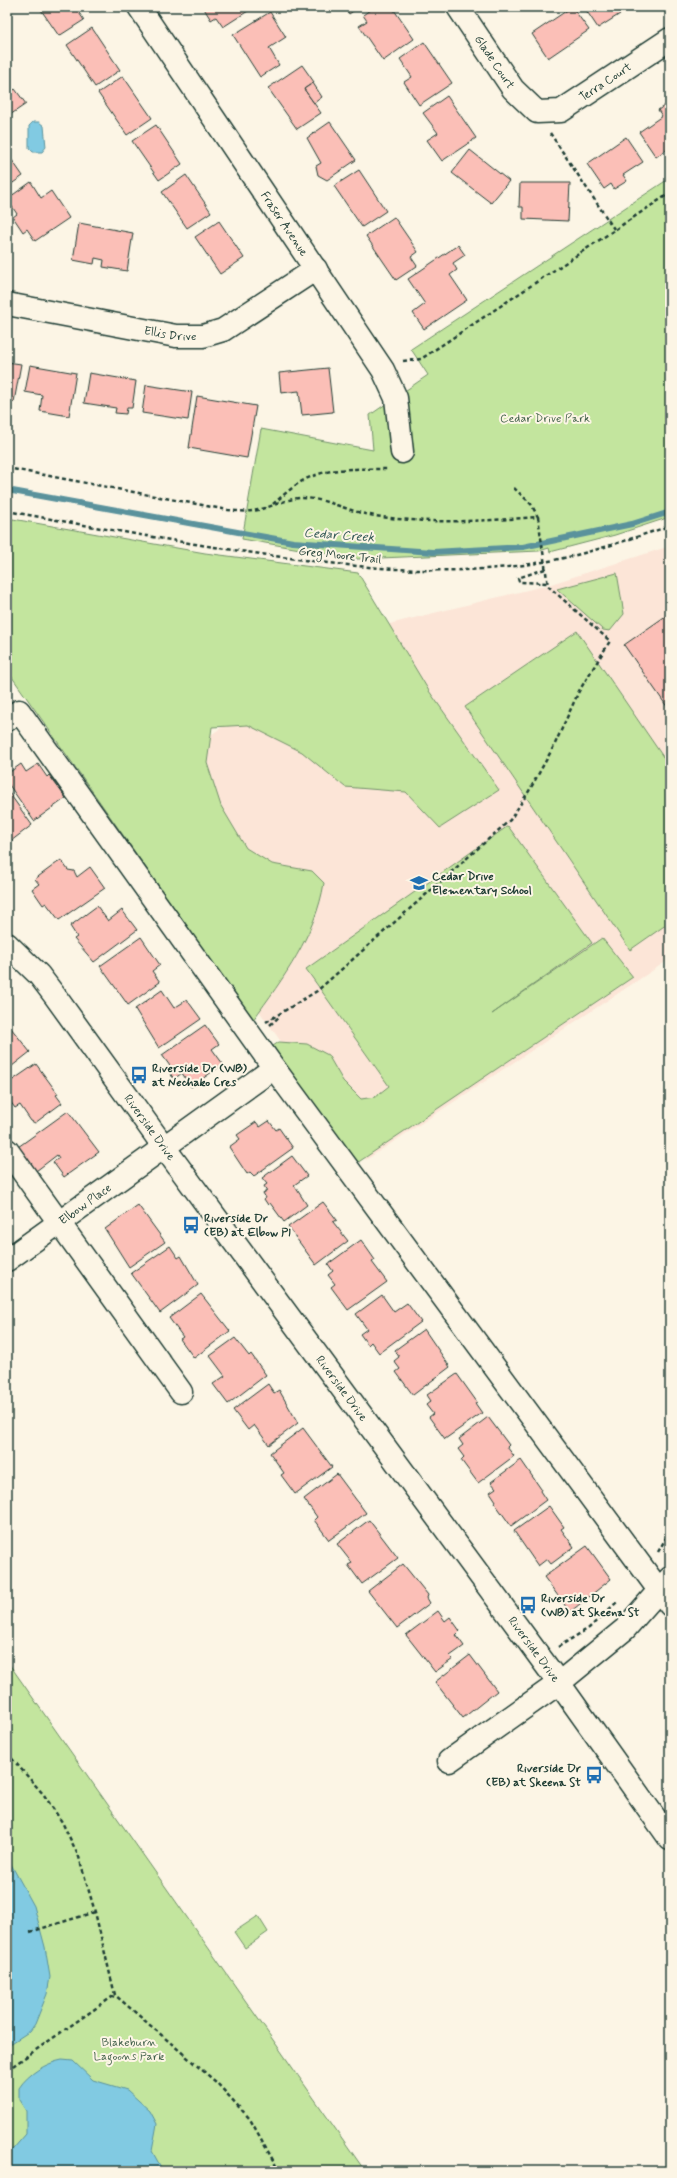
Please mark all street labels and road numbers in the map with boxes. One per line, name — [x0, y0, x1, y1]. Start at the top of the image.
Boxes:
street label: Glade Court — [470, 32, 518, 93]
street label: Terra Court — [576, 59, 635, 106]
street label: Fraser Avenue — [256, 189, 311, 260]
street label: Ellis Drive — [143, 323, 196, 345]
street label: Greg Moore Trail — [298, 544, 382, 568]
street label: Riverside Drive — [120, 1092, 179, 1165]
street label: Elbow Place — [56, 1180, 115, 1229]
street label: Riverside Drive — [311, 1353, 371, 1425]
street label: Riverside Drive — [504, 1614, 563, 1686]

